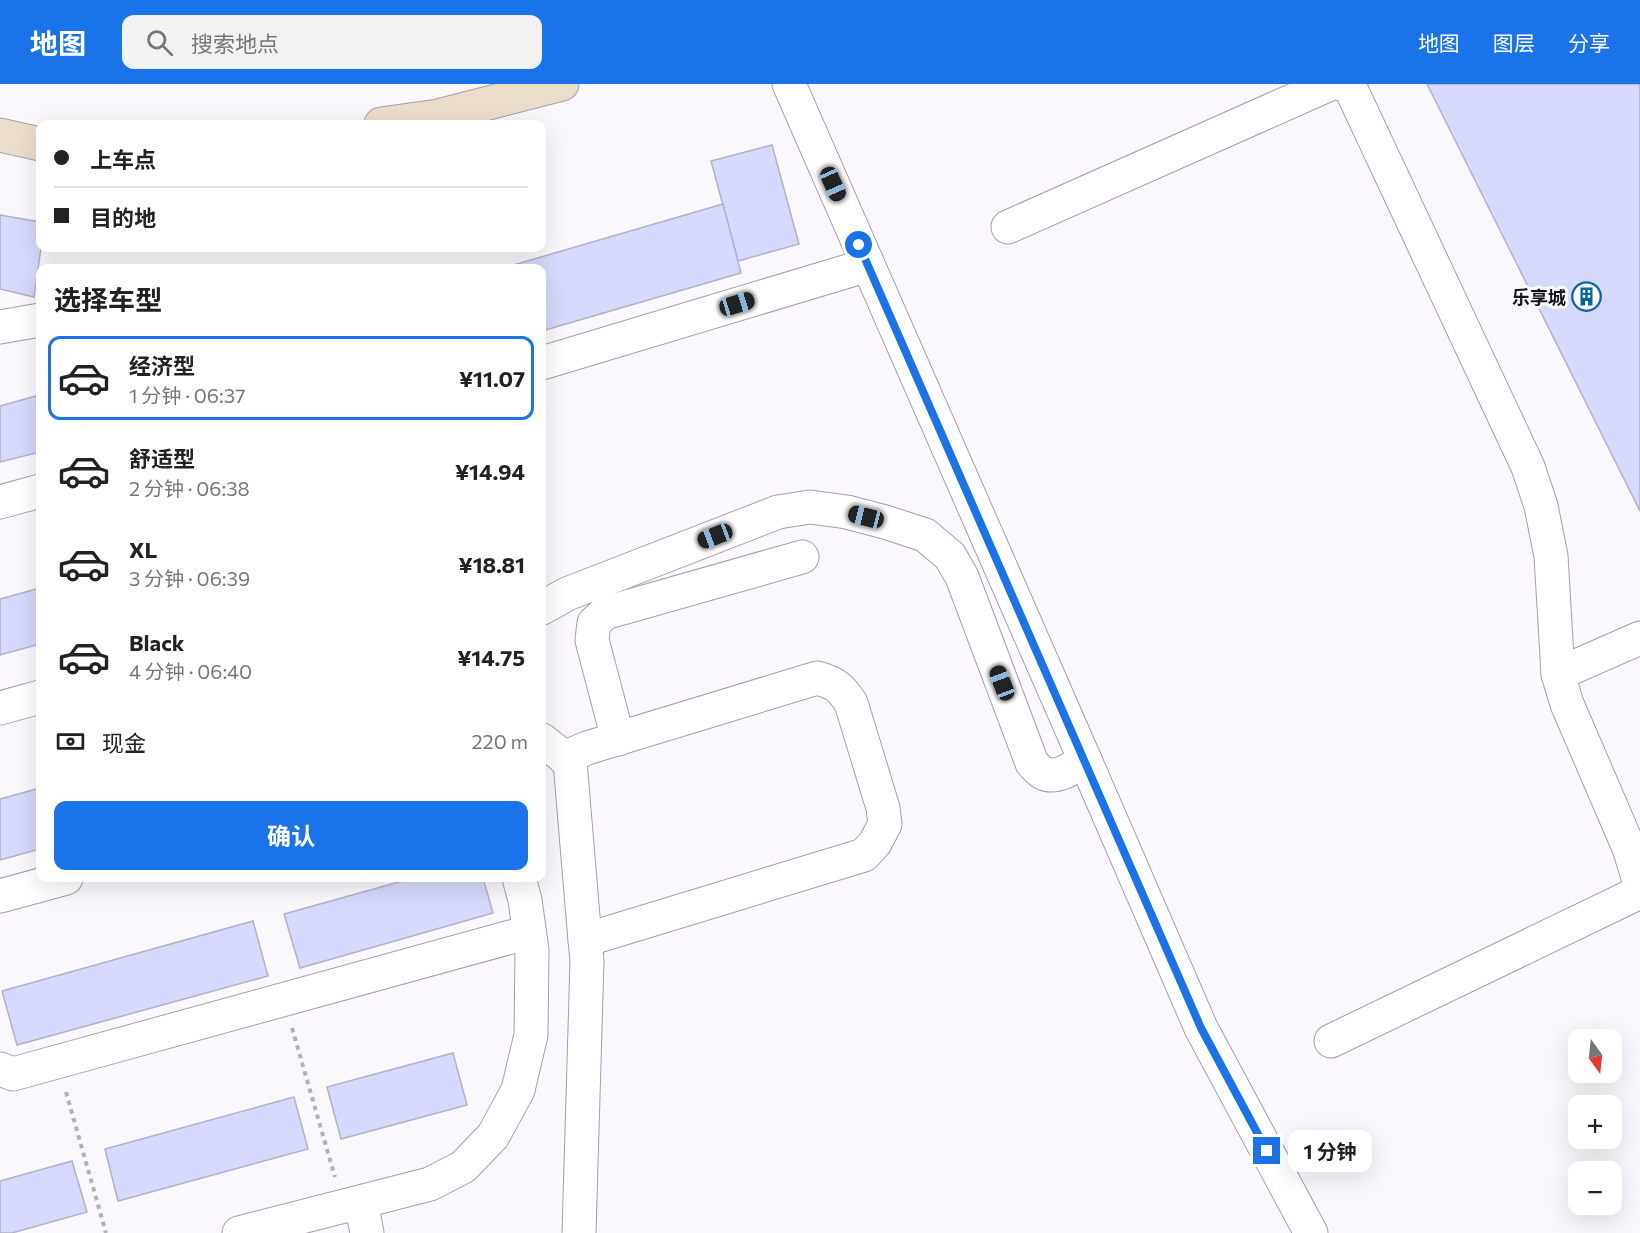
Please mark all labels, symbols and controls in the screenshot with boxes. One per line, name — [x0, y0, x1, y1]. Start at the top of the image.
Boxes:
search box — [122, 15, 542, 69]
text: 地图 — [30, 26, 86, 60]
icon: search — [143, 26, 176, 59]
text: 搜索地点 — [191, 30, 279, 57]
text: 地图 — [1418, 30, 1460, 55]
text: 图层 — [1493, 30, 1535, 55]
text: 分享 — [1568, 30, 1610, 55]
text: 上车点 — [90, 146, 156, 173]
car — [817, 164, 849, 204]
text: 目的地 — [90, 204, 156, 231]
route start — [845, 231, 872, 258]
building icon: 乐享城 — [1571, 281, 1603, 313]
text: 选择车型 — [54, 283, 162, 316]
place label: 乐享城 — [1512, 286, 1566, 308]
car — [717, 290, 757, 318]
icon: car — [57, 351, 111, 405]
text: 经济型 — [129, 352, 195, 379]
text: ¥11.07 — [459, 365, 525, 392]
text: 1 分钟 · 06:37 — [129, 383, 246, 407]
icon: car — [57, 444, 111, 498]
text: 舒适型 — [129, 445, 195, 472]
text: ¥14.94 — [455, 458, 525, 485]
text: 2 分钟 · 06:38 — [129, 476, 250, 500]
car — [846, 504, 886, 530]
car — [695, 521, 735, 551]
text: XL — [129, 536, 157, 563]
icon: car — [57, 537, 111, 591]
text: ¥18.81 — [459, 551, 525, 578]
text: 3 分钟 · 06:39 — [129, 566, 250, 590]
text: Black — [129, 629, 184, 656]
icon: car — [57, 630, 111, 684]
text: ¥14.75 — [457, 644, 525, 671]
text: 4 分钟 · 06:40 — [129, 659, 252, 683]
car — [987, 663, 1017, 703]
icon: cash — [54, 725, 87, 758]
text: 现金 — [102, 729, 146, 756]
text: 220 m — [472, 729, 528, 753]
button: 确认 — [54, 801, 528, 870]
north arrow — [1568, 1029, 1622, 1083]
map controls — [1568, 1029, 1622, 1215]
button: + — [1568, 1095, 1622, 1149]
callout: 1 分钟 — [1288, 1130, 1372, 1172]
route end — [1253, 1137, 1280, 1164]
text: 1 分钟 — [1304, 1139, 1356, 1163]
button: − — [1568, 1161, 1622, 1215]

